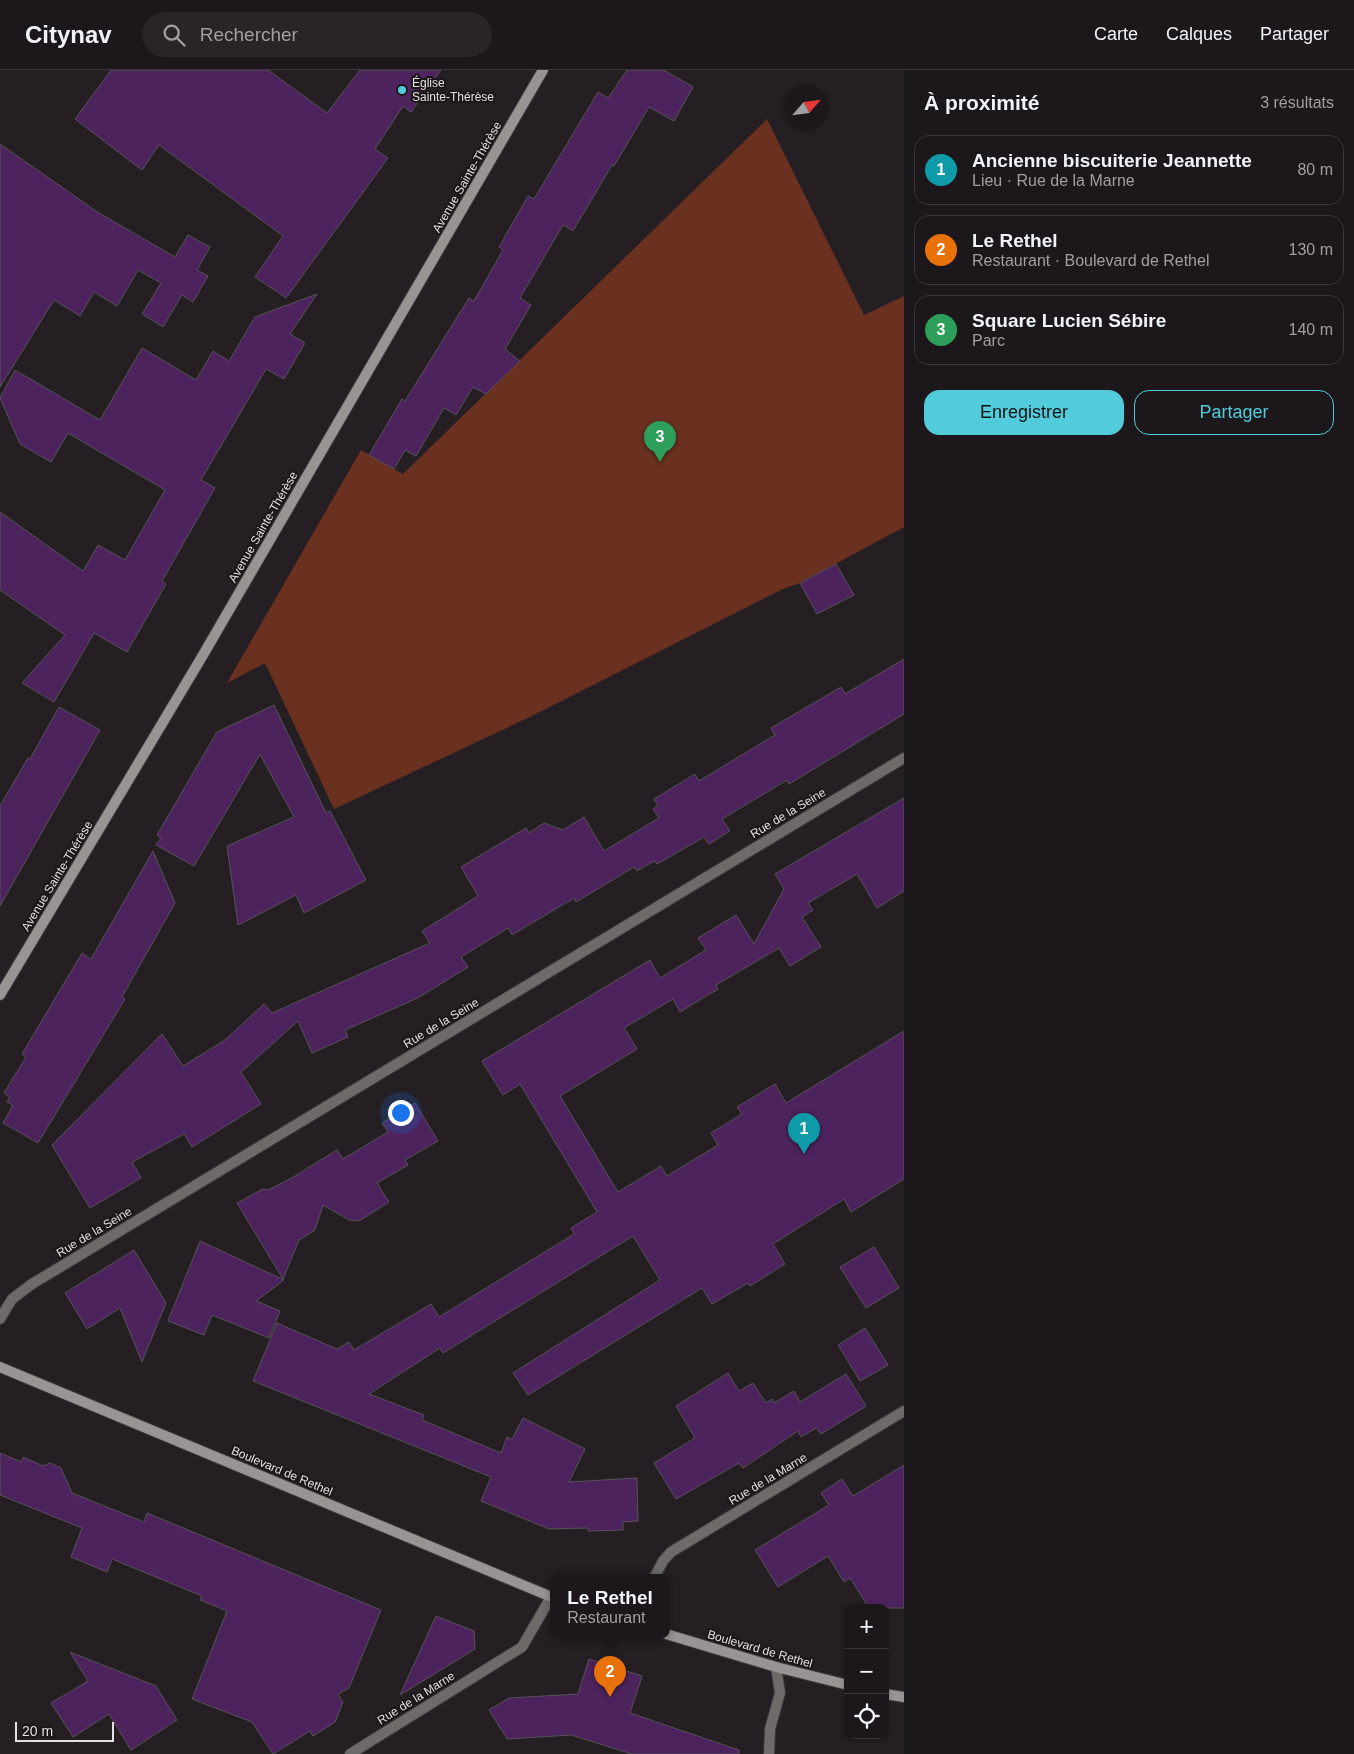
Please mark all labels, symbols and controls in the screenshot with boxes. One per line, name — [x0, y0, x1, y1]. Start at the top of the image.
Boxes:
search box — [142, 12, 492, 57]
text: Citynav — [25, 21, 112, 48]
icon: search — [160, 21, 188, 49]
text: Rechercher — [200, 24, 298, 45]
text: Carte — [1094, 24, 1138, 44]
text: Calques — [1166, 24, 1232, 44]
text: Partager — [1260, 24, 1329, 44]
place label: Église Sainte-Thérèse — [412, 75, 494, 104]
marker: Église Sainte-Thérèse — [396, 84, 408, 96]
north arrow — [784, 85, 829, 130]
text: À proximité — [924, 91, 1040, 114]
text: 3 résultats — [1260, 94, 1334, 111]
street label: Avenue Sainte-Thérèse — [429, 119, 505, 235]
text: Ancienne biscuiterie Jeannette — [972, 150, 1252, 171]
text: 1 — [937, 161, 945, 178]
text: 80 m — [1297, 161, 1333, 178]
text: Lieu · Rue de la Marne — [972, 172, 1135, 189]
text: Le Rethel — [972, 230, 1058, 251]
text: 2 — [937, 241, 945, 258]
text: 130 m — [1289, 241, 1333, 258]
text: Restaurant · Boulevard de Rethel — [972, 252, 1209, 269]
text: Square Lucien Sébire — [972, 310, 1166, 331]
text: 3 — [937, 321, 945, 338]
text: 140 m — [1289, 321, 1333, 338]
text: Parc — [972, 332, 1005, 349]
button: Enregistrer — [924, 390, 1124, 435]
button: Partager — [1134, 390, 1334, 435]
pin: 3 — [644, 421, 676, 462]
street label: Avenue Sainte-Thérèse — [225, 469, 301, 585]
street label: Rue de la Seine — [748, 785, 828, 841]
street label: Avenue Sainte-Thérèse — [19, 818, 96, 934]
street label: Rue de la Seine — [401, 995, 481, 1051]
your location — [388, 1100, 414, 1126]
pin: 1 — [788, 1113, 820, 1154]
street label: Rue de la Seine — [54, 1204, 134, 1260]
street label: Boulevard de Rethel — [229, 1443, 335, 1499]
street label: Rue de la Marne — [726, 1450, 810, 1508]
popup — [550, 1574, 670, 1639]
text: Le Rethel — [567, 1587, 653, 1608]
map controls — [844, 1604, 889, 1739]
button: + — [844, 1604, 889, 1649]
text: Restaurant — [567, 1609, 646, 1626]
street label: Boulevard de Rethel — [706, 1627, 814, 1671]
button: − — [844, 1649, 889, 1694]
pin: 2 — [594, 1656, 626, 1697]
street label: Rue de la Marne — [375, 1668, 458, 1727]
button: locate — [844, 1694, 889, 1739]
scale bar — [15, 1719, 114, 1742]
text: 20 m — [22, 1723, 53, 1739]

